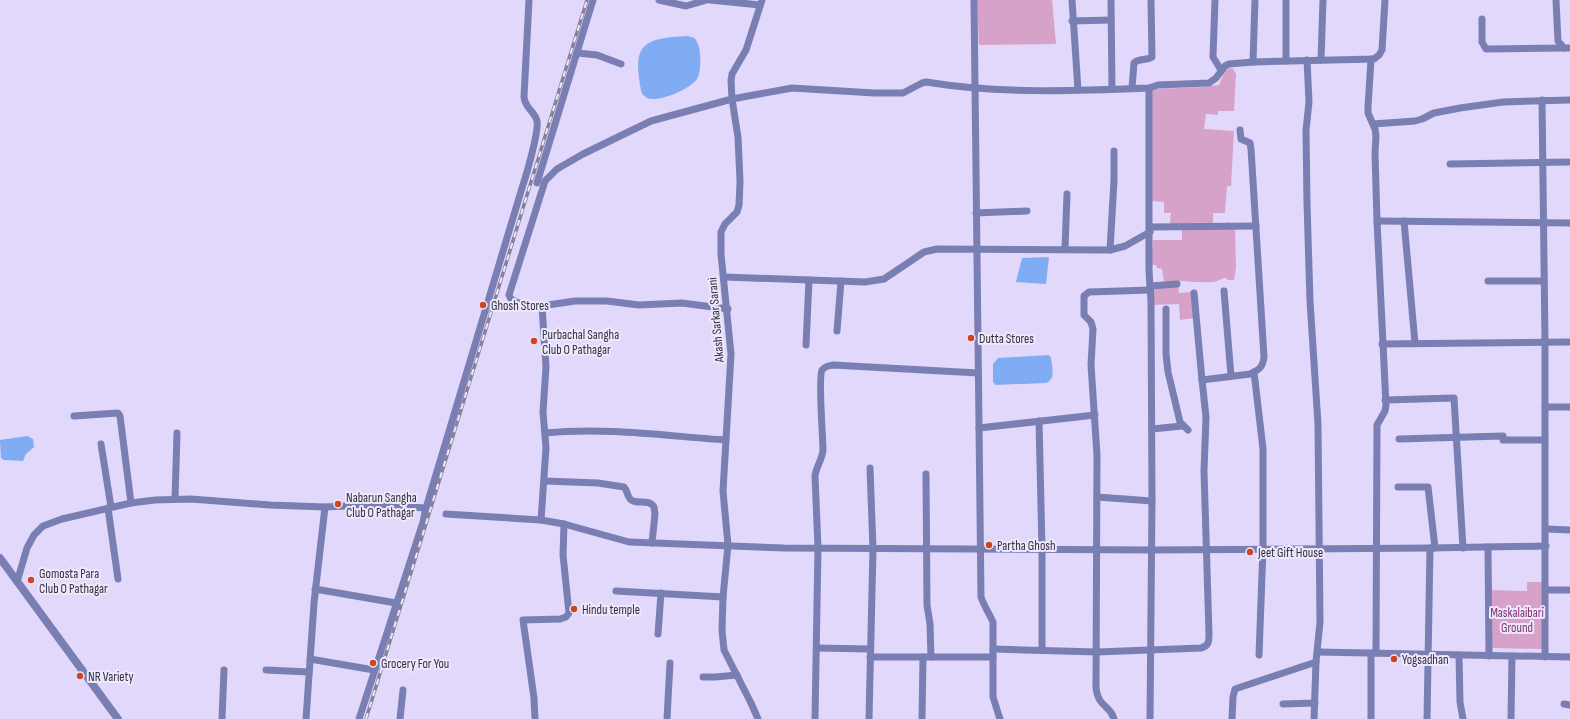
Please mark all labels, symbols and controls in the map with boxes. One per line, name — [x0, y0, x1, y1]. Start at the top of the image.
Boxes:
street label: Akash Sarkar Sarani — [704, 277, 728, 364]
place label: Ghosh Stores — [491, 298, 549, 314]
marker: Ghosh Stores — [478, 300, 488, 310]
place label: Purbachal Sangha Club O Pathagar — [542, 327, 619, 358]
place label: Dutta Stores — [979, 331, 1034, 347]
marker: Dutta Stores — [966, 333, 976, 343]
marker: Purbachal Sangha Club O Pathagar — [529, 336, 539, 346]
place label: Nabarun Sangha Club O Pathagar — [346, 490, 417, 521]
marker: Nabarun Sangha Club O Pathagar — [333, 499, 343, 509]
place label: Partha Ghosh — [997, 538, 1056, 554]
marker: Partha Ghosh — [984, 540, 994, 550]
place label: Jeet Gift House — [1257, 545, 1323, 561]
marker: Jeet Gift House — [1245, 547, 1255, 557]
place label: Gomosta Para Club O Pathagar — [39, 566, 108, 597]
marker: Gomosta Para Club O Pathagar — [26, 575, 36, 585]
place label: Hindu temple — [582, 602, 640, 618]
marker: Hindu temple — [569, 604, 579, 614]
park label: Maskalaibari Ground — [1490, 605, 1544, 636]
place label: Yogsadhan — [1402, 652, 1448, 668]
marker: Yogsadhan — [1389, 654, 1399, 664]
place label: Grocery For You — [381, 656, 449, 672]
marker: Grocery For You — [368, 658, 378, 668]
place label: NR Variety — [88, 669, 134, 685]
marker: NR Variety — [75, 671, 85, 681]

